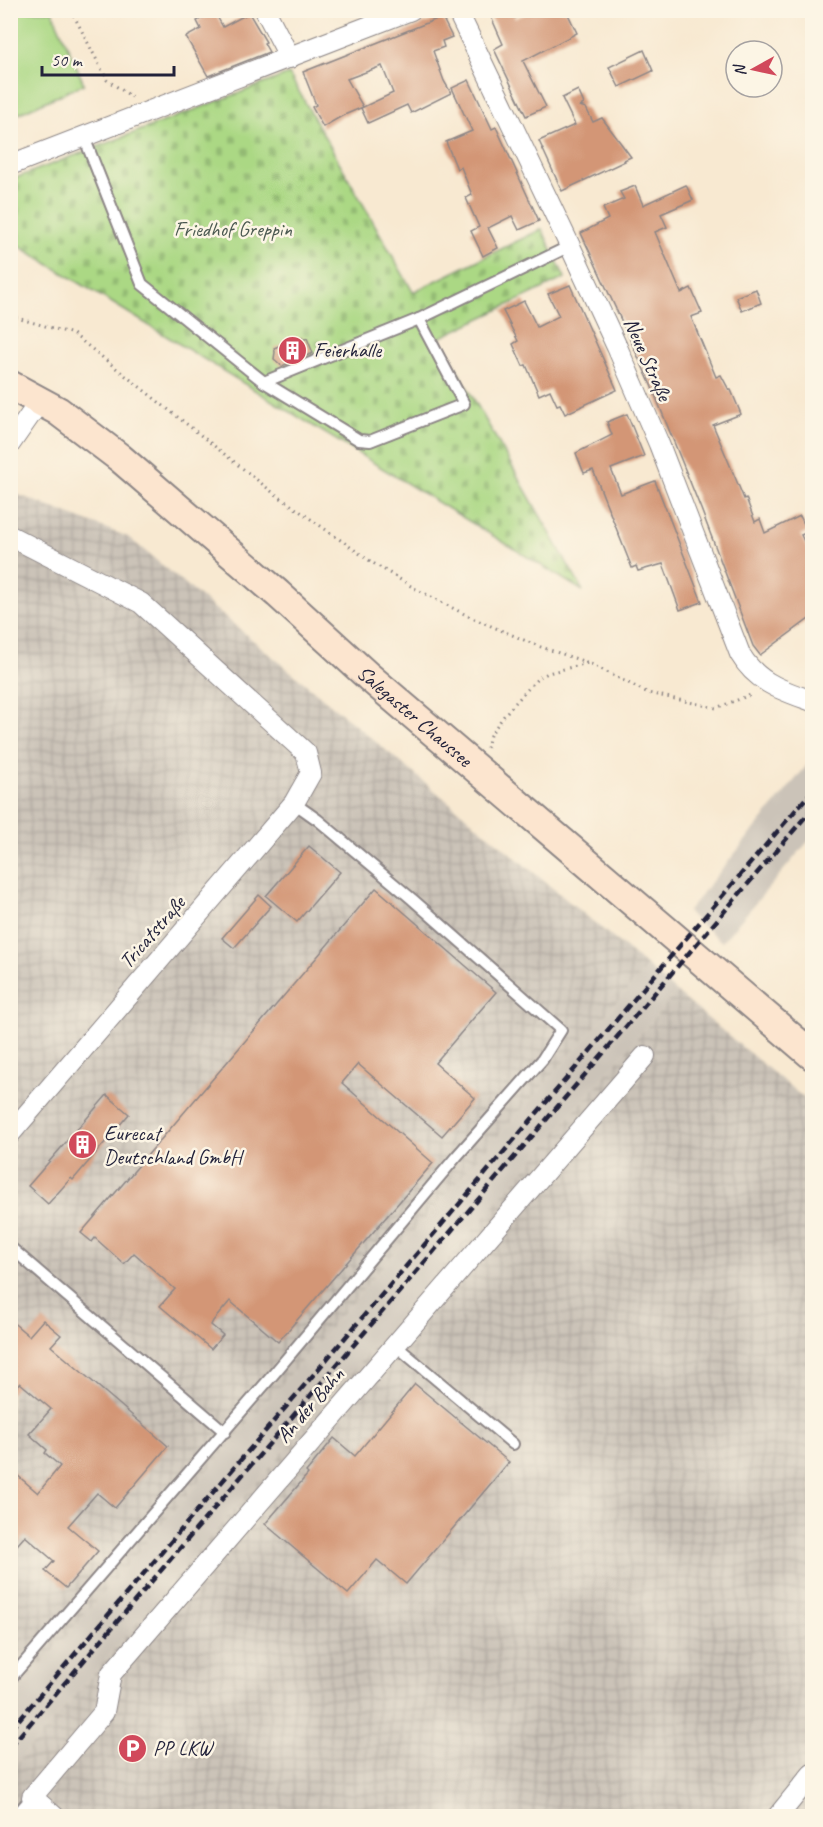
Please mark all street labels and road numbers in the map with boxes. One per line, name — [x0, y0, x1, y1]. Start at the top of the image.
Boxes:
street label: Neue Straße — [618, 313, 679, 407]
street label: Salegaster Chaussee — [352, 660, 478, 773]
street label: Tricatstraße — [113, 889, 192, 974]
street label: An der Bahn — [270, 1362, 350, 1448]

